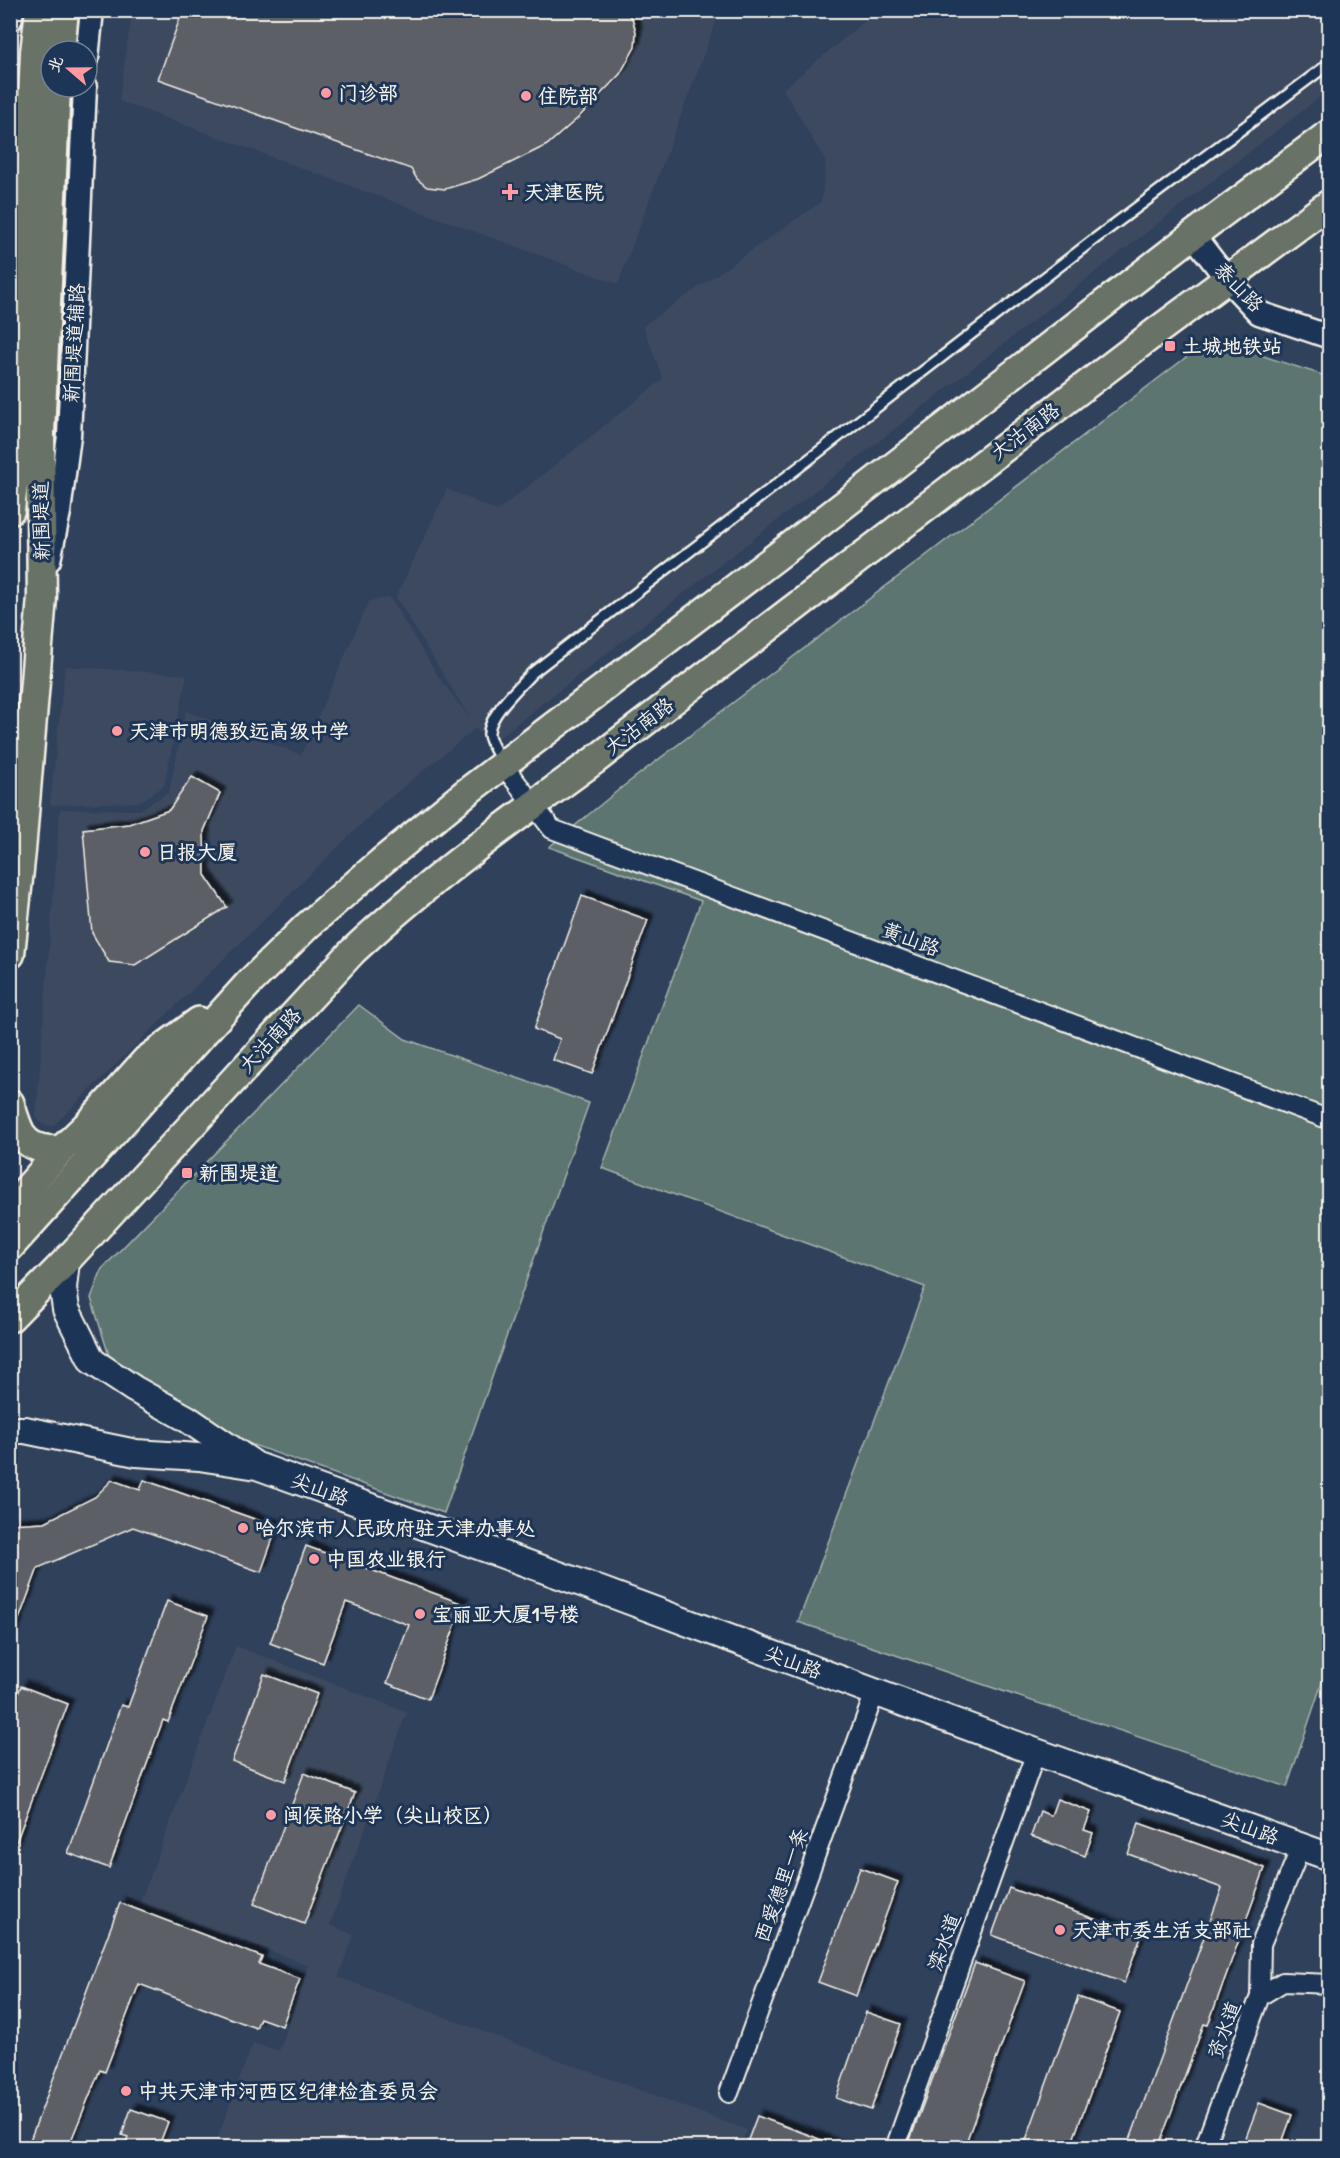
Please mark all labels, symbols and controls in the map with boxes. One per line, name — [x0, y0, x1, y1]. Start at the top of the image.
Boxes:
north arrow — [39, 39, 99, 99]
text: 北 — [42, 53, 68, 75]
place label: 门诊部 — [338, 79, 398, 106]
place label: 住院部 — [538, 82, 598, 109]
marker: 门诊部 — [319, 86, 333, 100]
marker: 住院部 — [519, 89, 533, 103]
place label: 天津医院 — [524, 178, 604, 205]
marker: 天津医院 — [501, 183, 519, 201]
street label: 泰山路 — [1209, 256, 1271, 318]
street label: 新围堤道辅路 — [57, 281, 90, 404]
place label: 土城地铁站 — [1182, 332, 1282, 359]
marker: 土城地铁站 — [1163, 339, 1177, 353]
street label: 大沽南路 — [985, 395, 1066, 465]
street label: 新围堤道 — [26, 481, 55, 561]
street label: 大沽南路 — [599, 690, 680, 760]
place label: 天津市明德致远高级中学 — [129, 717, 349, 744]
marker: 天津市明德致远高级中学 — [110, 724, 124, 738]
place label: 日报大厦 — [157, 838, 237, 865]
marker: 日报大厦 — [138, 845, 152, 859]
street label: 黄山路 — [878, 915, 945, 962]
street label: 大沽南路 — [232, 1000, 307, 1078]
place label: 新围堤道 — [199, 1159, 279, 1186]
marker: 新围堤道 — [180, 1166, 194, 1180]
street label: 尖山路 — [287, 1466, 354, 1512]
place label: 哈尔滨市人民政府驻天津办事处 — [255, 1514, 535, 1541]
marker: 哈尔滨市人民政府驻天津办事处 — [236, 1521, 250, 1535]
place label: 中国农业银行 — [326, 1545, 446, 1572]
marker: 中国农业银行 — [307, 1552, 321, 1566]
place label: 宝丽亚大厦1号楼 — [432, 1600, 579, 1627]
marker: 宝丽亚大厦1号楼 — [413, 1607, 427, 1621]
street label: 尖山路 — [760, 1639, 827, 1685]
place label: 闽侯路小学（尖山校区） — [283, 1801, 503, 1828]
street label: 尖山路 — [1217, 1805, 1284, 1851]
marker: 闽侯路小学（尖山校区） — [264, 1808, 278, 1822]
street label: 西爱德里一条 — [747, 1824, 814, 1946]
street label: 滦水道 — [921, 1909, 966, 1975]
place label: 天津市委生活支部社 — [1072, 1916, 1252, 1943]
marker: 天津市委生活支部社 — [1053, 1923, 1067, 1937]
street label: 资水道 — [1201, 1997, 1246, 2063]
place label: 中共天津市河西区纪律检查委员会 — [138, 2077, 438, 2104]
marker: 中共天津市河西区纪律检查委员会 — [119, 2084, 133, 2098]

